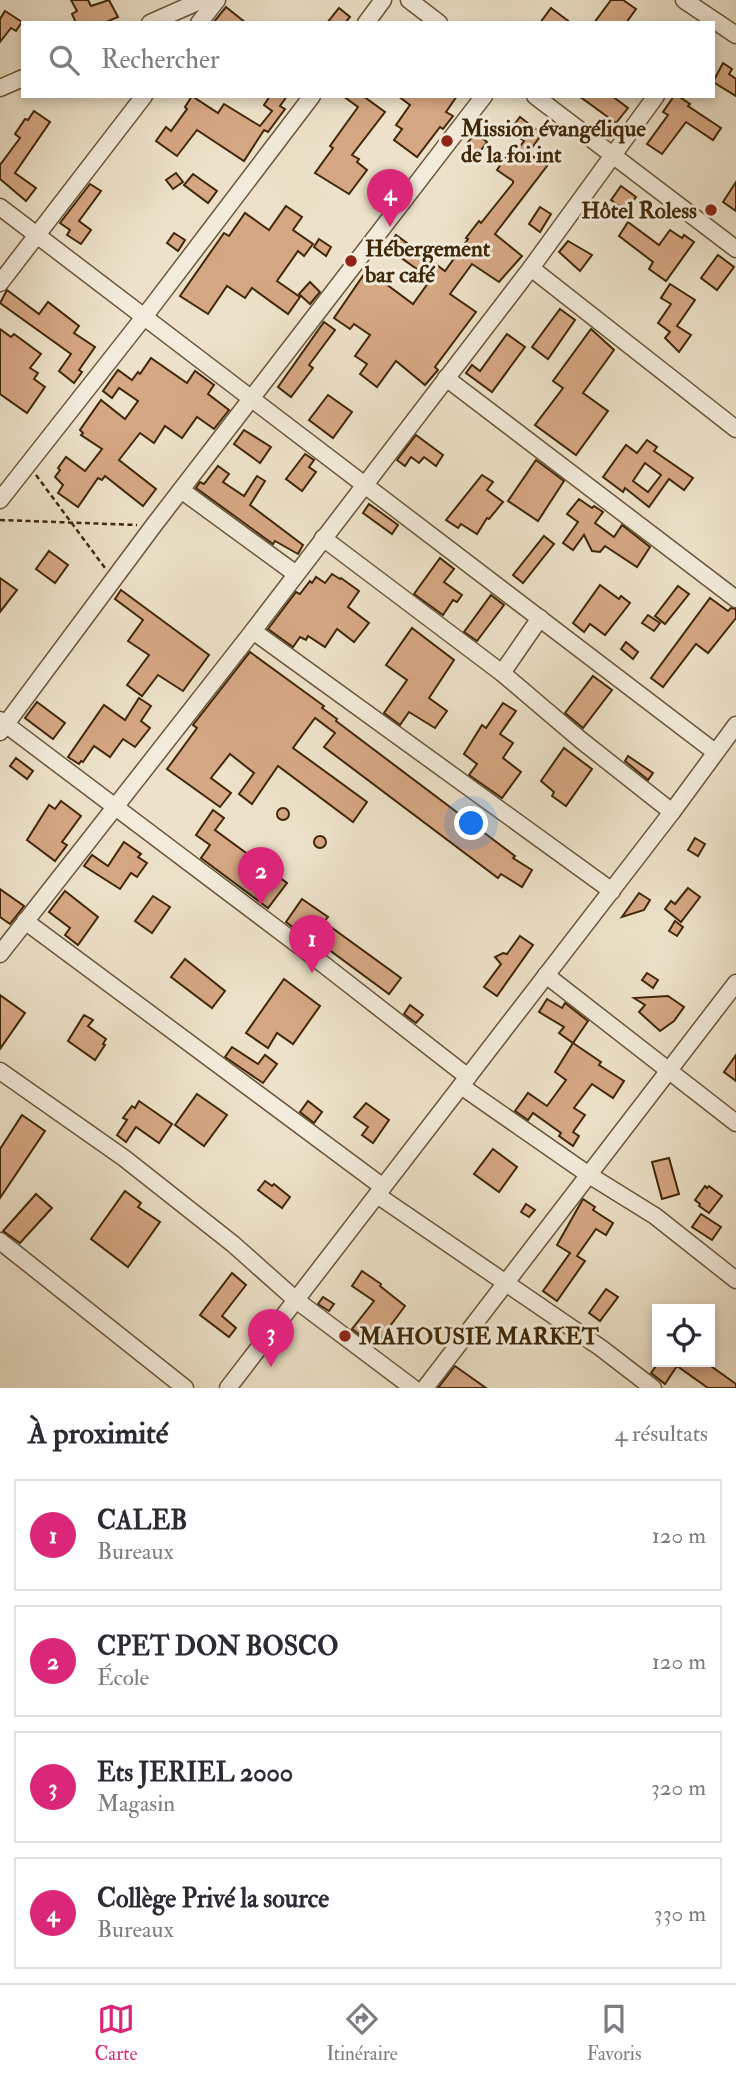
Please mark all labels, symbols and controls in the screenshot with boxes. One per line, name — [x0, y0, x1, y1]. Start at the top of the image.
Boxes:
search box — [21, 21, 715, 98]
icon: search — [45, 41, 83, 79]
text: Rechercher — [101, 44, 220, 76]
place label: Mission évangélique de la foi int — [460, 114, 646, 169]
marker: Mission évangélique de la foi int — [439, 133, 455, 149]
pin: 4 — [367, 169, 413, 227]
place label: Hôtel Roless — [581, 196, 697, 225]
marker: Hôtel Roless — [703, 202, 719, 218]
place label: Hébergement bar café — [364, 234, 491, 289]
marker: Hébergement bar café — [343, 253, 359, 269]
your location — [454, 806, 488, 840]
pin: 2 — [238, 847, 284, 905]
pin: 1 — [289, 915, 335, 973]
map controls — [652, 1304, 715, 1367]
button: locate — [652, 1304, 715, 1367]
pin: 3 — [248, 1309, 294, 1367]
place label: MAHOUSIE MARKET — [358, 1322, 600, 1351]
marker: MAHOUSIE MARKET — [337, 1328, 353, 1344]
text: À proximité — [28, 1415, 168, 1452]
text: 4 résultats — [615, 1419, 708, 1448]
text: CALEB — [97, 1505, 187, 1537]
text: 1 — [49, 1521, 57, 1550]
text: 120 m — [652, 1521, 706, 1550]
text: Bureaux — [97, 1537, 174, 1566]
text: CPET DON BOSCO — [97, 1631, 338, 1663]
text: 2 — [47, 1647, 59, 1676]
text: 120 m — [652, 1647, 706, 1676]
text: École — [97, 1663, 149, 1692]
text: Ets JERIEL 2000 — [97, 1757, 293, 1789]
text: 3 — [49, 1773, 57, 1802]
text: 320 m — [651, 1773, 706, 1802]
text: Magasin — [97, 1789, 175, 1818]
text: Collège Privé la source — [97, 1883, 329, 1915]
text: 4 — [47, 1899, 59, 1928]
text: 330 m — [654, 1899, 706, 1928]
text: Bureaux — [97, 1915, 174, 1944]
tab: Carte — [95, 2000, 137, 2066]
tab: Itinéraire — [326, 2000, 398, 2066]
tab: Favoris — [587, 2000, 641, 2066]

